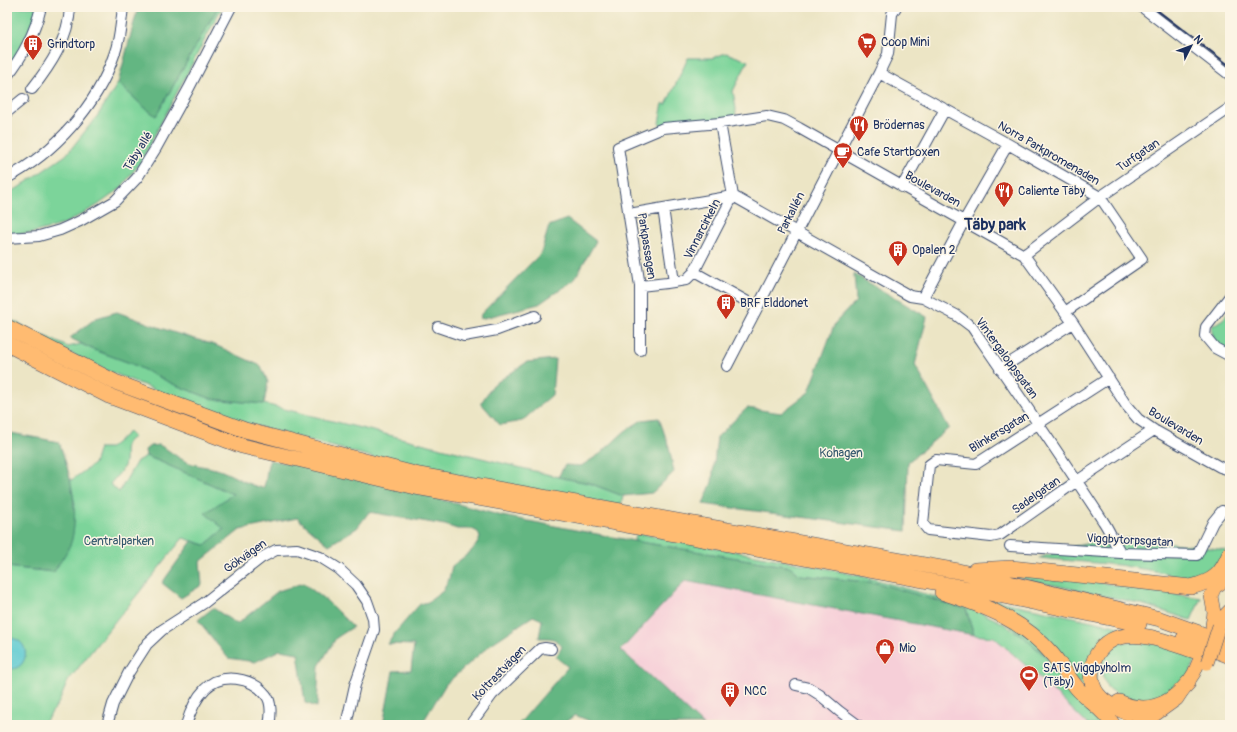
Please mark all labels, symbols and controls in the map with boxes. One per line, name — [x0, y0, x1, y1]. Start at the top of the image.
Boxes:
north arrow — [1171, 26, 1211, 66]
supermarket icon: Coop Mini — [856, 31, 878, 59]
building icon: Grindtorp — [22, 33, 44, 61]
text: N — [1191, 33, 1206, 47]
place label: Coop Mini — [881, 35, 929, 50]
place label: Grindtorp — [47, 37, 95, 52]
restaurant icon: Brödernas — [848, 114, 870, 142]
place label: Brödernas — [873, 118, 925, 133]
street label: Norra Parkpromenaden — [995, 118, 1103, 189]
street label: Täby allé — [120, 129, 156, 174]
street label: Turfgatan — [1114, 135, 1163, 175]
cafe icon: Cafe Startboxen — [832, 141, 854, 169]
place label: Cafe Startboxen — [857, 145, 940, 160]
street label: Boulevarden — [902, 168, 963, 211]
restaurant icon: Caliente Täby — [993, 180, 1015, 208]
place label: Caliente Täby — [1018, 184, 1085, 199]
street label: Parkallén — [774, 189, 809, 237]
street label: Vinnarcirkeln — [681, 196, 724, 262]
street label: Parkpassagen — [634, 212, 659, 281]
district label: Täby park — [963, 215, 1026, 235]
building icon: Opalen 2 — [887, 239, 909, 267]
place label: Opalen 2 — [912, 243, 956, 258]
building icon: BRF Elddonet — [715, 292, 737, 320]
place label: BRF Elddonet — [740, 296, 808, 311]
street label: Vintergaloppsgatan — [972, 315, 1041, 402]
street label: Boulevarden — [1146, 404, 1206, 449]
street label: Blinkersgatan — [967, 409, 1032, 456]
park label: Kohagen — [819, 446, 863, 461]
street label: Sadelgatan — [1009, 473, 1063, 517]
street label: Viggbytorpsgatan — [1086, 531, 1174, 550]
park label: Centralparken — [84, 534, 154, 549]
street label: Gökvägen — [221, 536, 270, 577]
shop icon: Mio — [874, 637, 896, 665]
place label: Mio — [899, 641, 917, 656]
street label: Koltrastvägen — [469, 642, 530, 704]
place label: SATS Viggbyholm (Täby) — [1043, 661, 1131, 690]
sports icon: SATS Viggbyholm (Täby) — [1018, 664, 1040, 692]
building icon: NCC — [719, 680, 741, 708]
place label: NCC — [744, 684, 767, 699]

